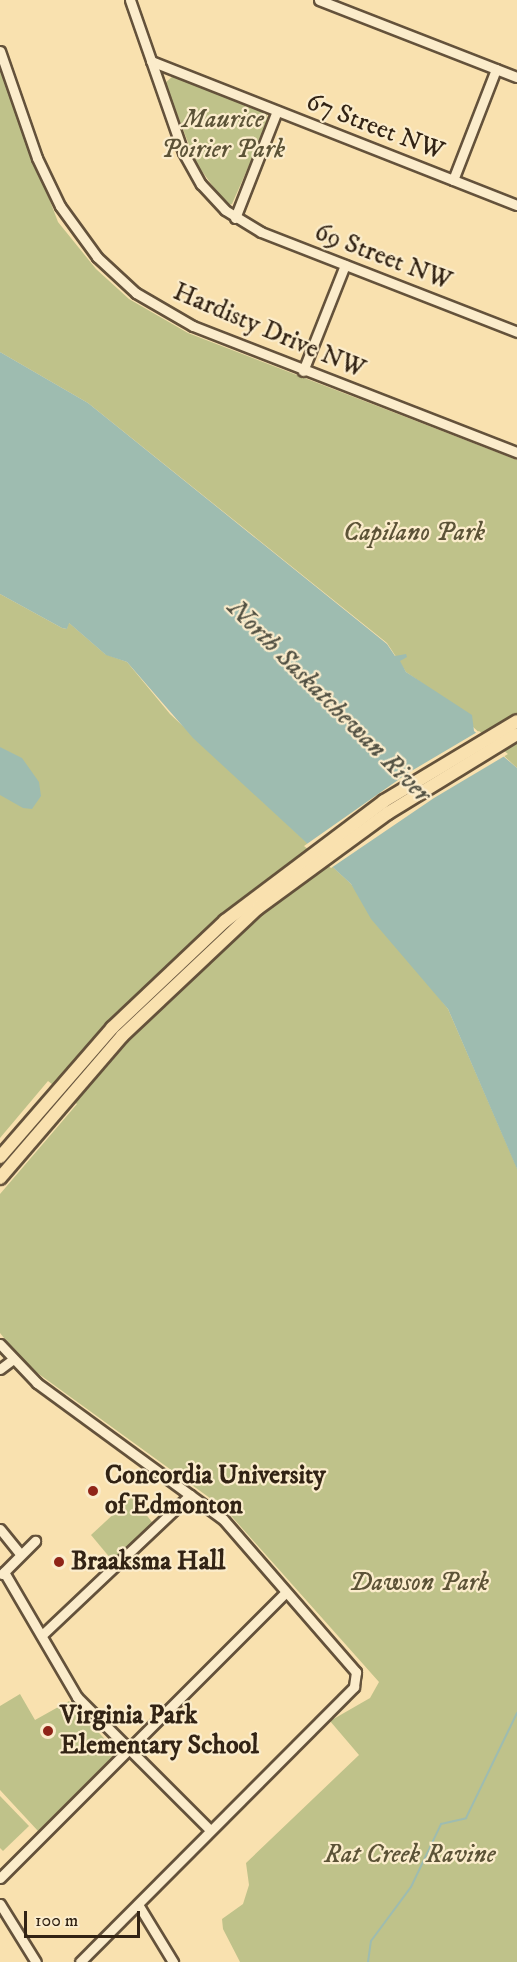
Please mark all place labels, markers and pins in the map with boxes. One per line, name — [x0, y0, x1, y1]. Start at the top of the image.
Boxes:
place label: Concordia University of Edmonton — [105, 1460, 326, 1522]
marker: Concordia University of Edmonton — [86, 1484, 100, 1498]
place label: Braaksma Hall — [71, 1546, 225, 1578]
marker: Braaksma Hall — [52, 1555, 66, 1569]
place label: Virginia Park Elementary School — [60, 1700, 259, 1762]
marker: Virginia Park Elementary School — [41, 1724, 55, 1738]

